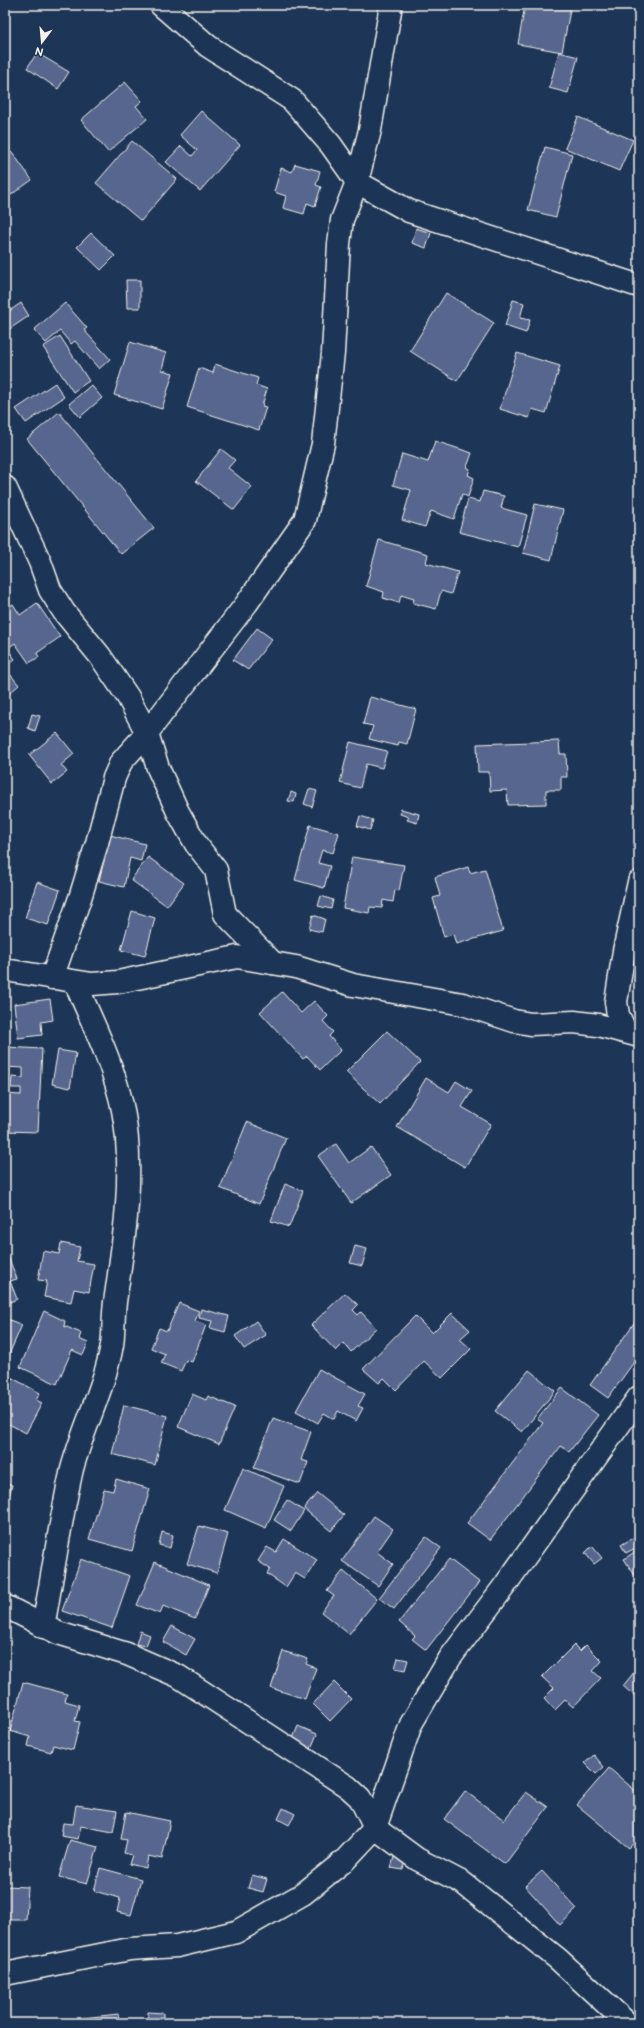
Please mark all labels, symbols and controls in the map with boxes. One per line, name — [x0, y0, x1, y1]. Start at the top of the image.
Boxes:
north arrow — [22, 22, 62, 62]
text: N — [34, 44, 45, 59]

